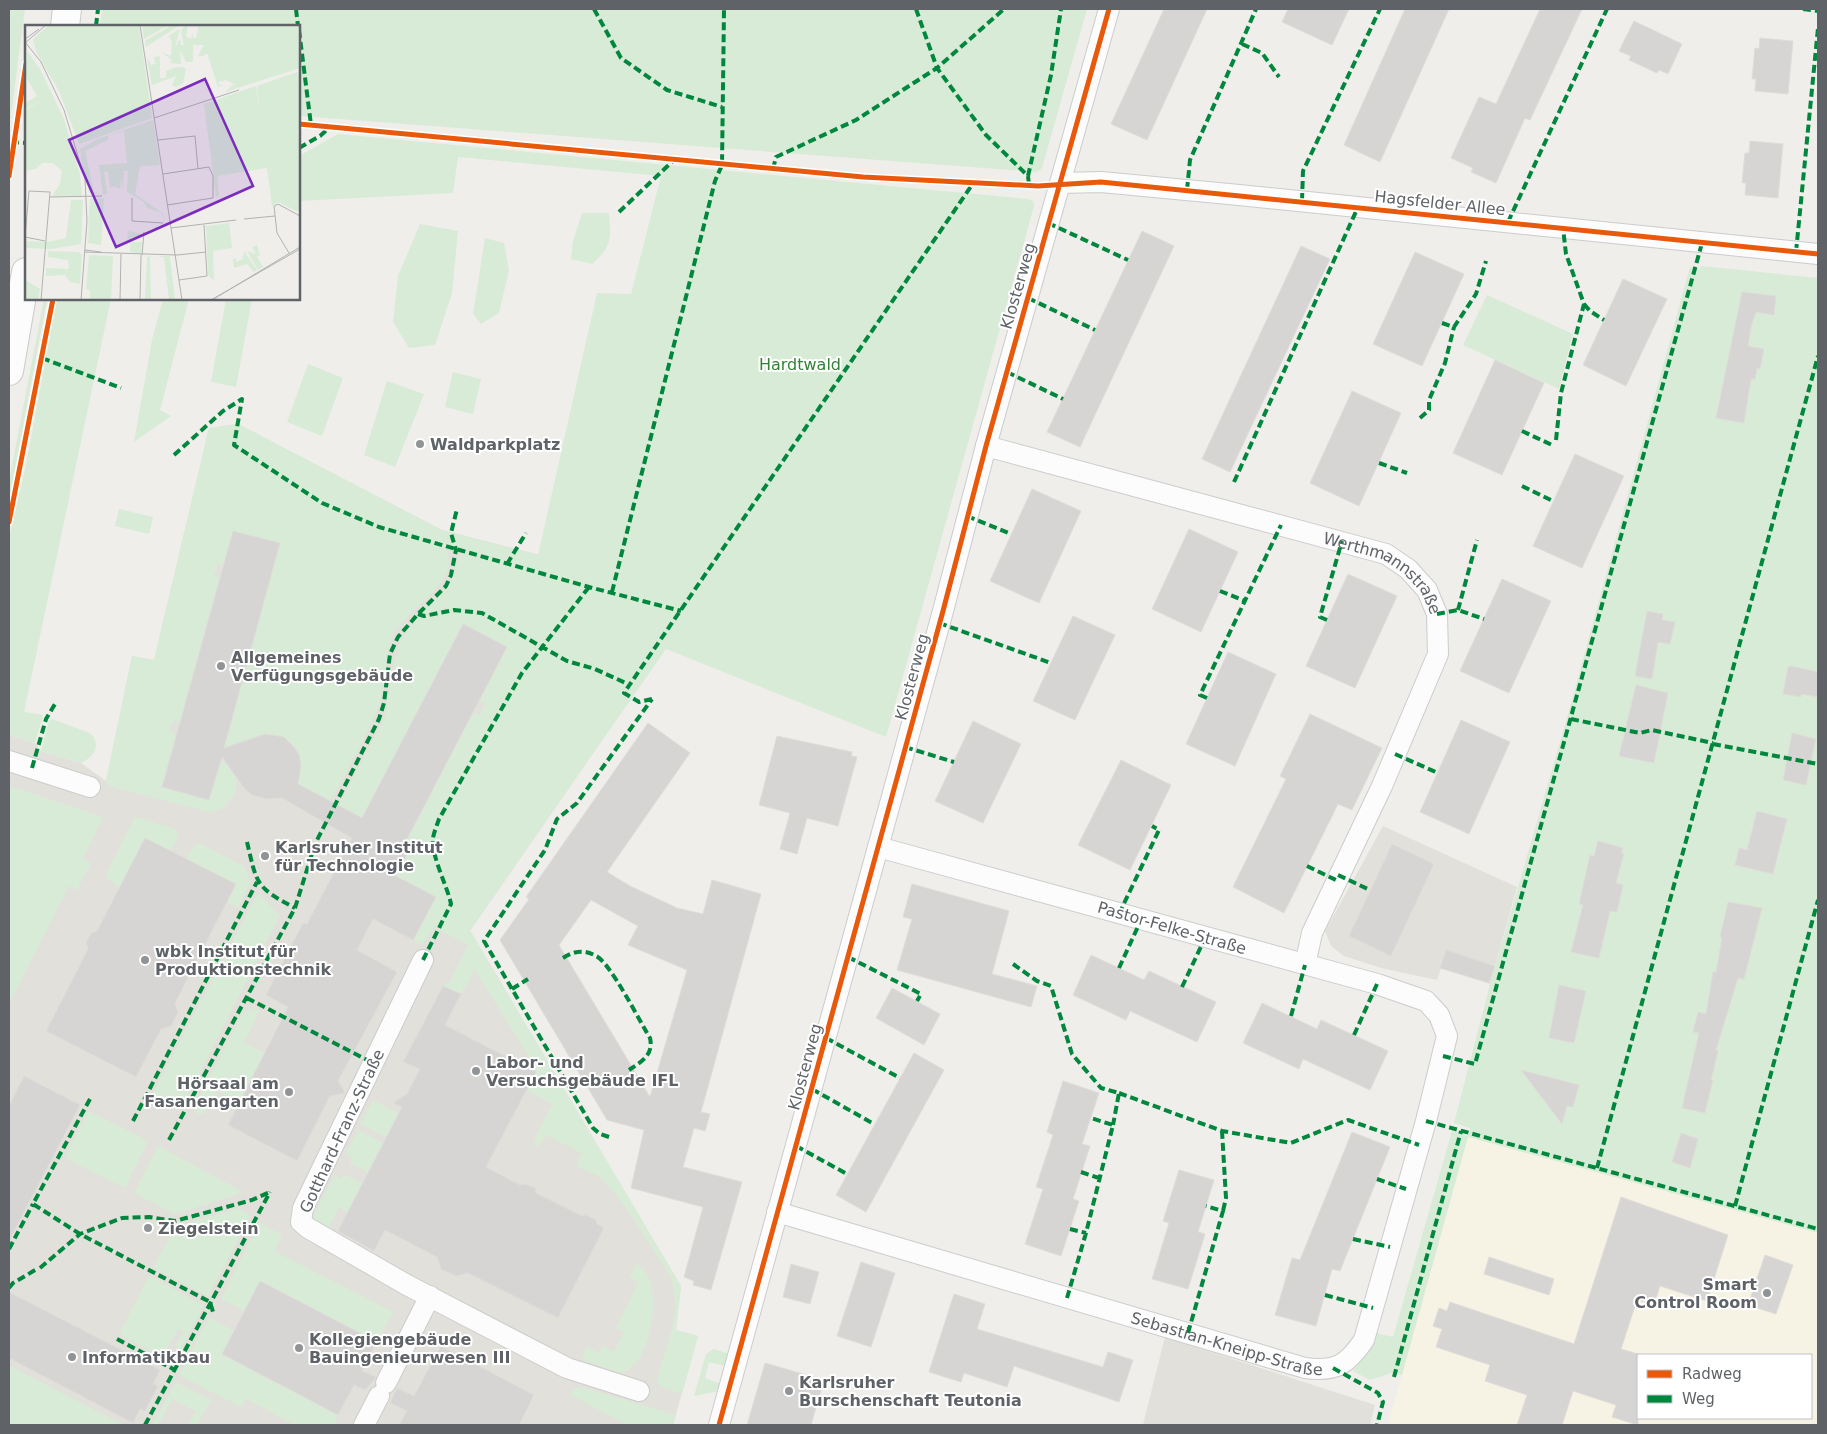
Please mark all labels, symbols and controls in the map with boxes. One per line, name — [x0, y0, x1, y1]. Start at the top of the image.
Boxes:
inset map — [25, 25, 300, 300]
street label: Hagsfelder Allee — [1374, 187, 1506, 219]
street label: Klosterweg — [997, 241, 1039, 331]
park label: Hardtwald — [759, 355, 841, 374]
place label: Waldparkplatz — [430, 435, 560, 454]
marker: Waldparkplatz — [414, 438, 426, 450]
street label: Werthmannstraße — [1321, 528, 1445, 617]
street label: Klosterweg — [891, 632, 933, 722]
place label: Allgemeines Verfügungsgebäude — [231, 648, 413, 685]
marker: Allgemeines Verfügungsgebäude — [215, 660, 227, 672]
place label: Karlsruher Institut für Technologie — [275, 838, 443, 875]
marker: Karlsruher Institut für Technologie — [259, 850, 271, 862]
street label: Pastor-Felke-Straße — [1095, 898, 1249, 958]
place label: wbk Institut für Produktionstechnik — [155, 942, 331, 979]
marker: wbk Institut für Produktionstechnik — [139, 954, 151, 966]
street label: Klosterweg — [784, 1022, 826, 1112]
street label: Gotthard-Franz-Straße — [296, 1046, 388, 1216]
place label: Labor- und Versuchsgebäude IFL — [486, 1053, 678, 1090]
marker: Labor- und Versuchsgebäude IFL — [470, 1065, 482, 1077]
place label: Hörsaal am Fasanengarten — [144, 1074, 279, 1111]
marker: Hörsaal am Fasanengarten — [283, 1086, 295, 1098]
place label: Ziegelstein — [158, 1219, 259, 1238]
marker: Ziegelstein — [142, 1222, 154, 1234]
place label: Smart Control Room — [1634, 1275, 1757, 1312]
marker: Smart Control Room — [1761, 1287, 1773, 1299]
street label: Sebastian-Kneipp-Straße — [1129, 1308, 1323, 1379]
place label: Kollegiengebäude Bauingenieurwesen III — [309, 1330, 510, 1367]
marker: Kollegiengebäude Bauingenieurwesen III — [293, 1342, 305, 1354]
place label: Informatikbau — [82, 1348, 210, 1367]
marker: Informatikbau — [66, 1351, 78, 1363]
legend — [1637, 1354, 1812, 1419]
text: Radweg — [1682, 1365, 1742, 1383]
place label: Karlsruher Burschenschaft Teutonia — [799, 1373, 1022, 1410]
marker: Karlsruher Burschenschaft Teutonia — [783, 1385, 795, 1397]
text: Weg — [1682, 1390, 1715, 1408]

